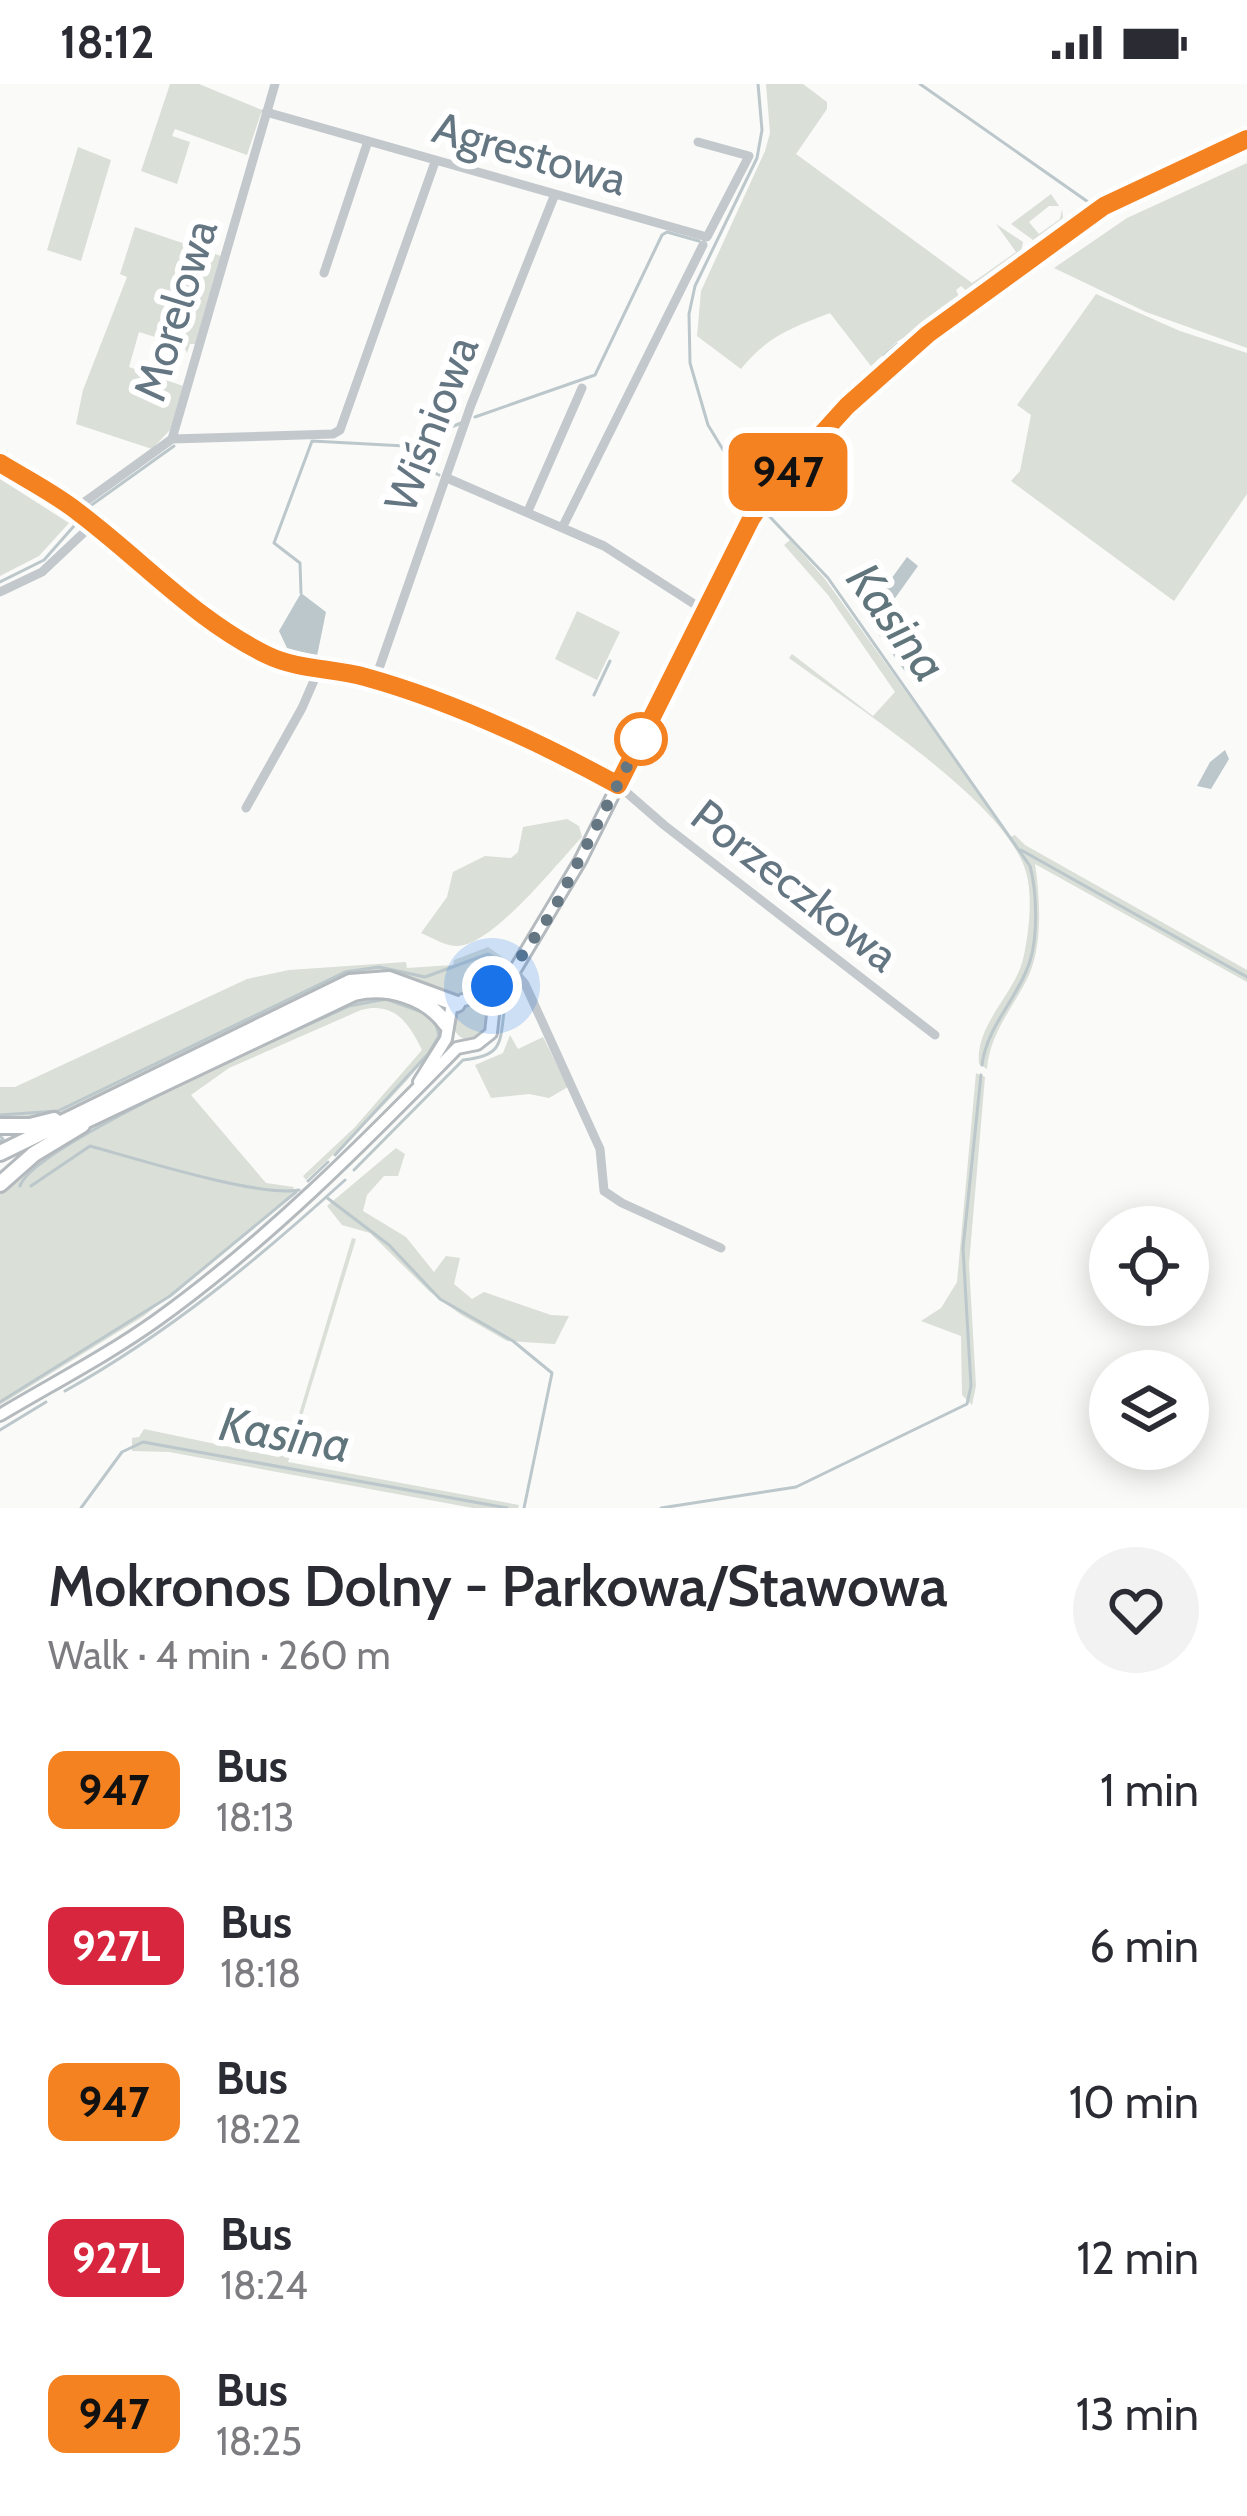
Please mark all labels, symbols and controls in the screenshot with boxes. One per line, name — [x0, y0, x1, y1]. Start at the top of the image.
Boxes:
text: 18:12 — [60, 15, 154, 69]
street label: Agrestowa — [427, 100, 633, 206]
street label: Morelowa — [122, 213, 228, 407]
street label: Wiśniowa — [373, 328, 489, 519]
line badge: 947 — [719, 433, 857, 511]
text: 947 — [752, 446, 824, 498]
water label: Kasina — [835, 552, 959, 692]
unlabelled marker — [616, 714, 666, 764]
street label: Porzeczkowa — [681, 788, 909, 983]
your location — [462, 956, 522, 1016]
map controls — [1089, 1206, 1209, 1470]
button: locate — [1089, 1206, 1209, 1326]
button: layers — [1089, 1350, 1209, 1470]
water label: Kasina — [215, 1394, 355, 1474]
button: heart — [1073, 1547, 1199, 1673]
text: Mokronos Dolny - Parkowa/Stawowa — [48, 1551, 948, 1620]
text: Walk · 4 min · 260 m — [48, 1631, 391, 1679]
text: Bus — [216, 1739, 288, 1793]
text: 1 min — [1100, 1763, 1199, 1817]
text: 947 — [78, 1764, 150, 1816]
text: 18:13 — [216, 1793, 294, 1841]
text: Bus — [220, 1895, 292, 1949]
text: 6 min — [1089, 1919, 1199, 1973]
text: 927L — [72, 1920, 160, 1972]
text: 18:18 — [220, 1949, 301, 1997]
text: Bus — [216, 2051, 288, 2105]
text: 10 min — [1069, 2075, 1199, 2129]
text: 947 — [78, 2076, 150, 2128]
text: 18:22 — [216, 2105, 301, 2153]
text: Bus — [220, 2207, 292, 2261]
text: 12 min — [1076, 2231, 1199, 2285]
text: 927L — [72, 2232, 160, 2284]
text: 18:24 — [220, 2261, 308, 2309]
text: Bus — [216, 2363, 288, 2417]
text: 13 min — [1076, 2387, 1199, 2441]
text: 947 — [78, 2388, 150, 2440]
text: 18:25 — [216, 2417, 302, 2465]

